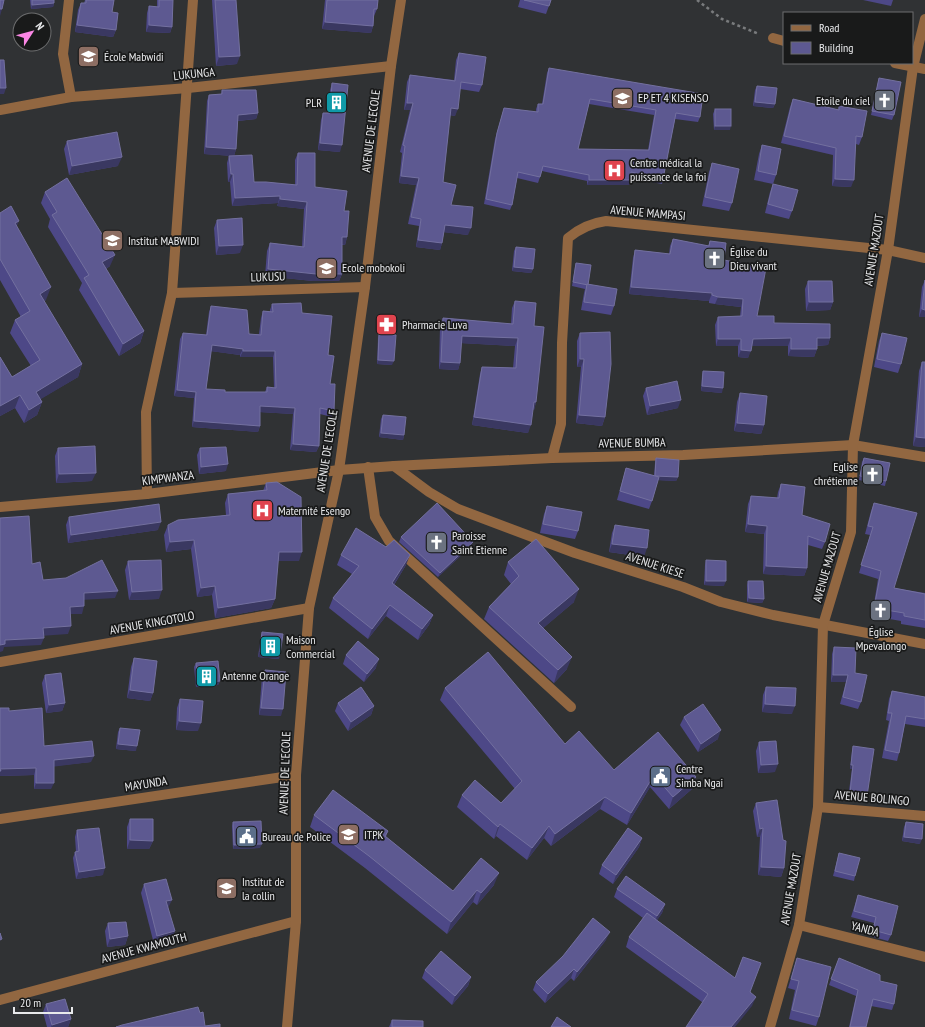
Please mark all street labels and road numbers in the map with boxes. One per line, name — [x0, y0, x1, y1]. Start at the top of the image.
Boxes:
street label: LUKUNGA — [173, 64, 216, 83]
street label: AVENUE DE L'ECOLE — [358, 89, 383, 173]
street label: AVENUE MAMPASI — [610, 202, 686, 223]
street label: AVENUE MAZOUT — [860, 212, 887, 287]
street label: LUKUSU — [250, 268, 286, 285]
street label: AVENUE DE L'ECOLE — [313, 409, 340, 493]
street label: AVENUE BUMBA — [598, 434, 666, 451]
street label: KIMPWANZA — [141, 467, 195, 488]
street label: AVENUE MAZOUT — [809, 529, 844, 604]
street label: AVENUE KIESE — [624, 548, 686, 581]
street label: AVENUE KINGOTOLO — [108, 608, 196, 637]
street label: AVENUE DE L'ECOLE — [276, 731, 293, 815]
street label: MAYUNDA — [124, 773, 168, 794]
street label: AVENUE BOLINGO — [834, 787, 911, 808]
street label: AVENUE MAZOUT — [777, 851, 804, 926]
street label: YANDA — [849, 918, 881, 940]
street label: AVENUE KWAMOUTH — [99, 929, 188, 966]

